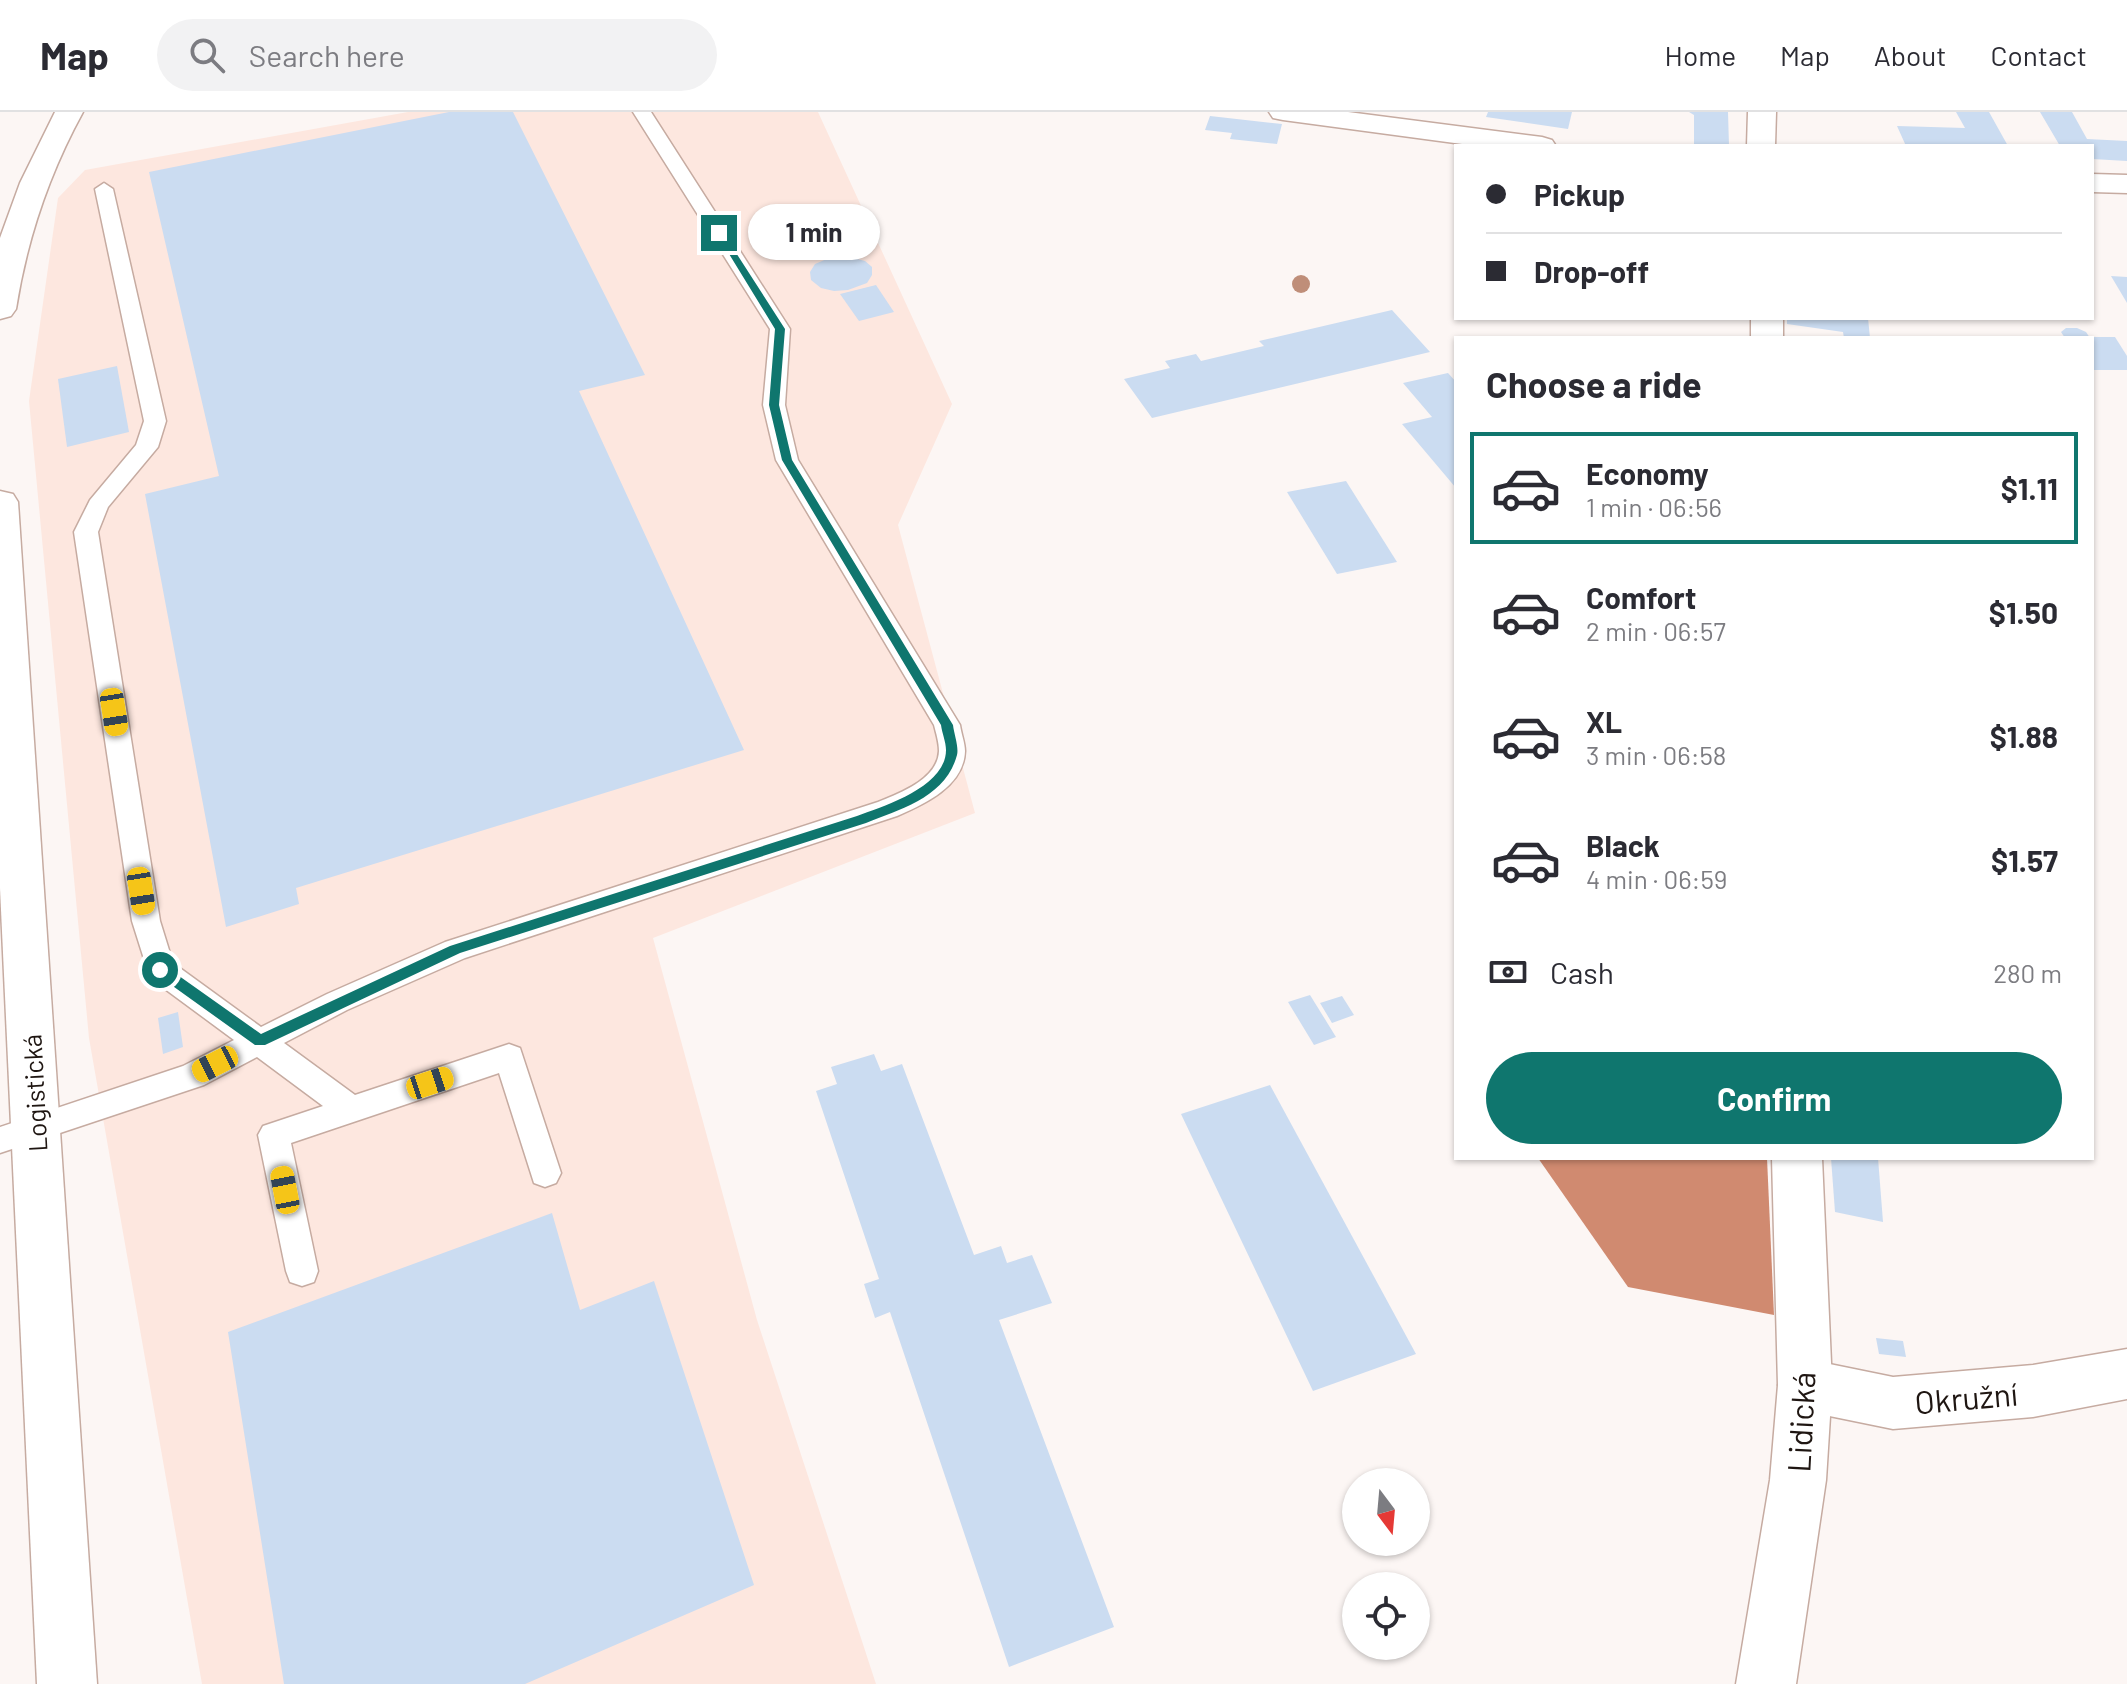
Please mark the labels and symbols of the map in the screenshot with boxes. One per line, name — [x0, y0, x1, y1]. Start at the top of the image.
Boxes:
callout: 1 min — [747, 205, 879, 261]
route end — [701, 215, 737, 251]
car — [98, 686, 130, 738]
car — [125, 865, 157, 917]
route start — [142, 952, 178, 988]
street label: Logistická — [15, 1033, 53, 1153]
car — [188, 1042, 242, 1086]
car — [403, 1064, 457, 1102]
car — [269, 1164, 301, 1216]
street label: Lidická — [1778, 1371, 1822, 1473]
street label: Okružní — [1913, 1374, 2019, 1420]
north arrow — [1342, 1468, 1430, 1556]

